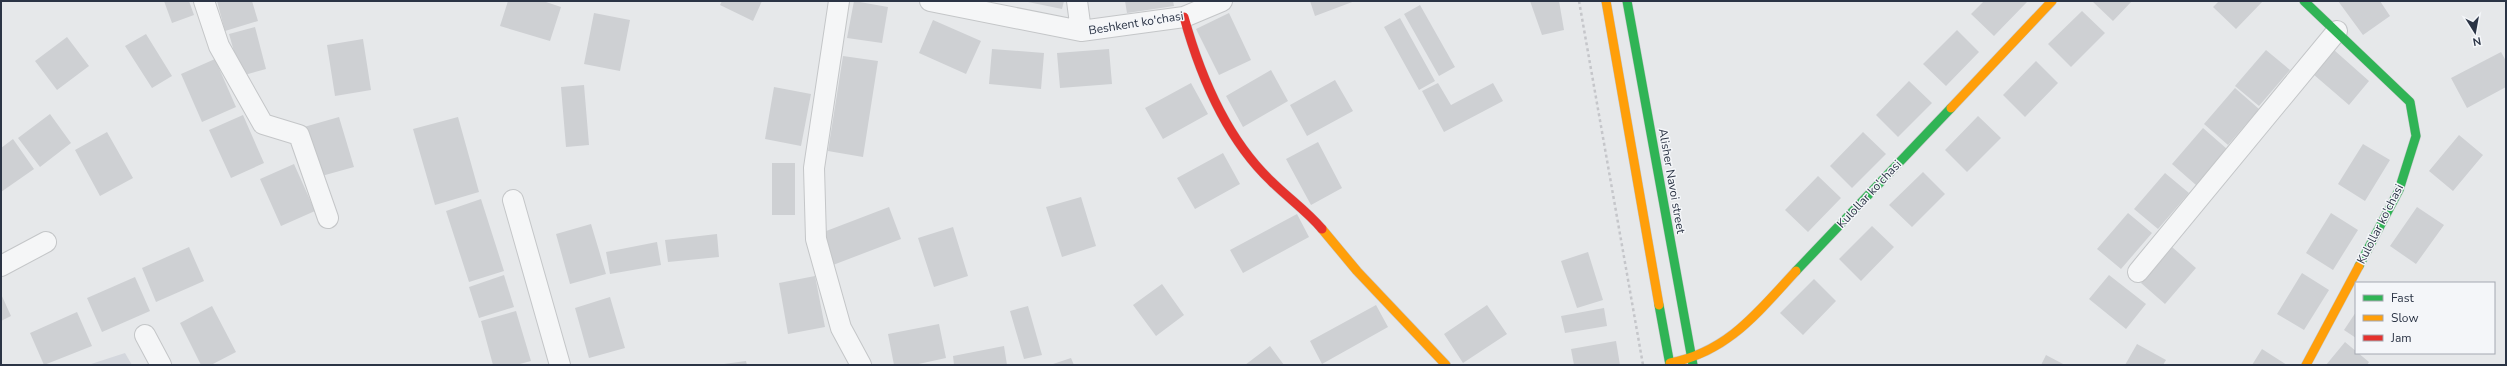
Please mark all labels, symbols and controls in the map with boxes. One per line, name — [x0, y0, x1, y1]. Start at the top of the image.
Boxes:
street label: Beshkent ko'chasi — [1087, 8, 1185, 38]
north arrow — [2455, 12, 2495, 52]
text: N — [2471, 33, 2482, 49]
street label: Alisher Navoi street — [1655, 127, 1689, 236]
street label: Kulollar ko'chasi — [1833, 157, 1905, 231]
street label: Kulollar ko'chasi — [2353, 181, 2407, 267]
legend — [2355, 282, 2495, 354]
text: Fast — [2391, 290, 2414, 306]
text: Slow — [2391, 310, 2419, 326]
text: Jam — [2390, 330, 2412, 346]

